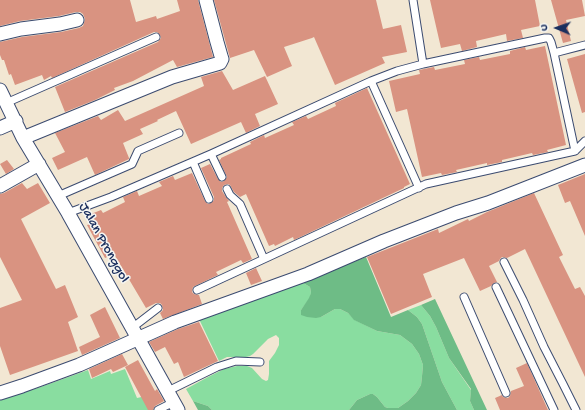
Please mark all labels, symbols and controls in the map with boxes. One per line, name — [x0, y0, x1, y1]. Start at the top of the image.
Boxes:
north arrow — [537, 8, 577, 48]
text: U — [539, 24, 551, 31]
street label: Jalan Pronggol — [74, 200, 132, 286]

